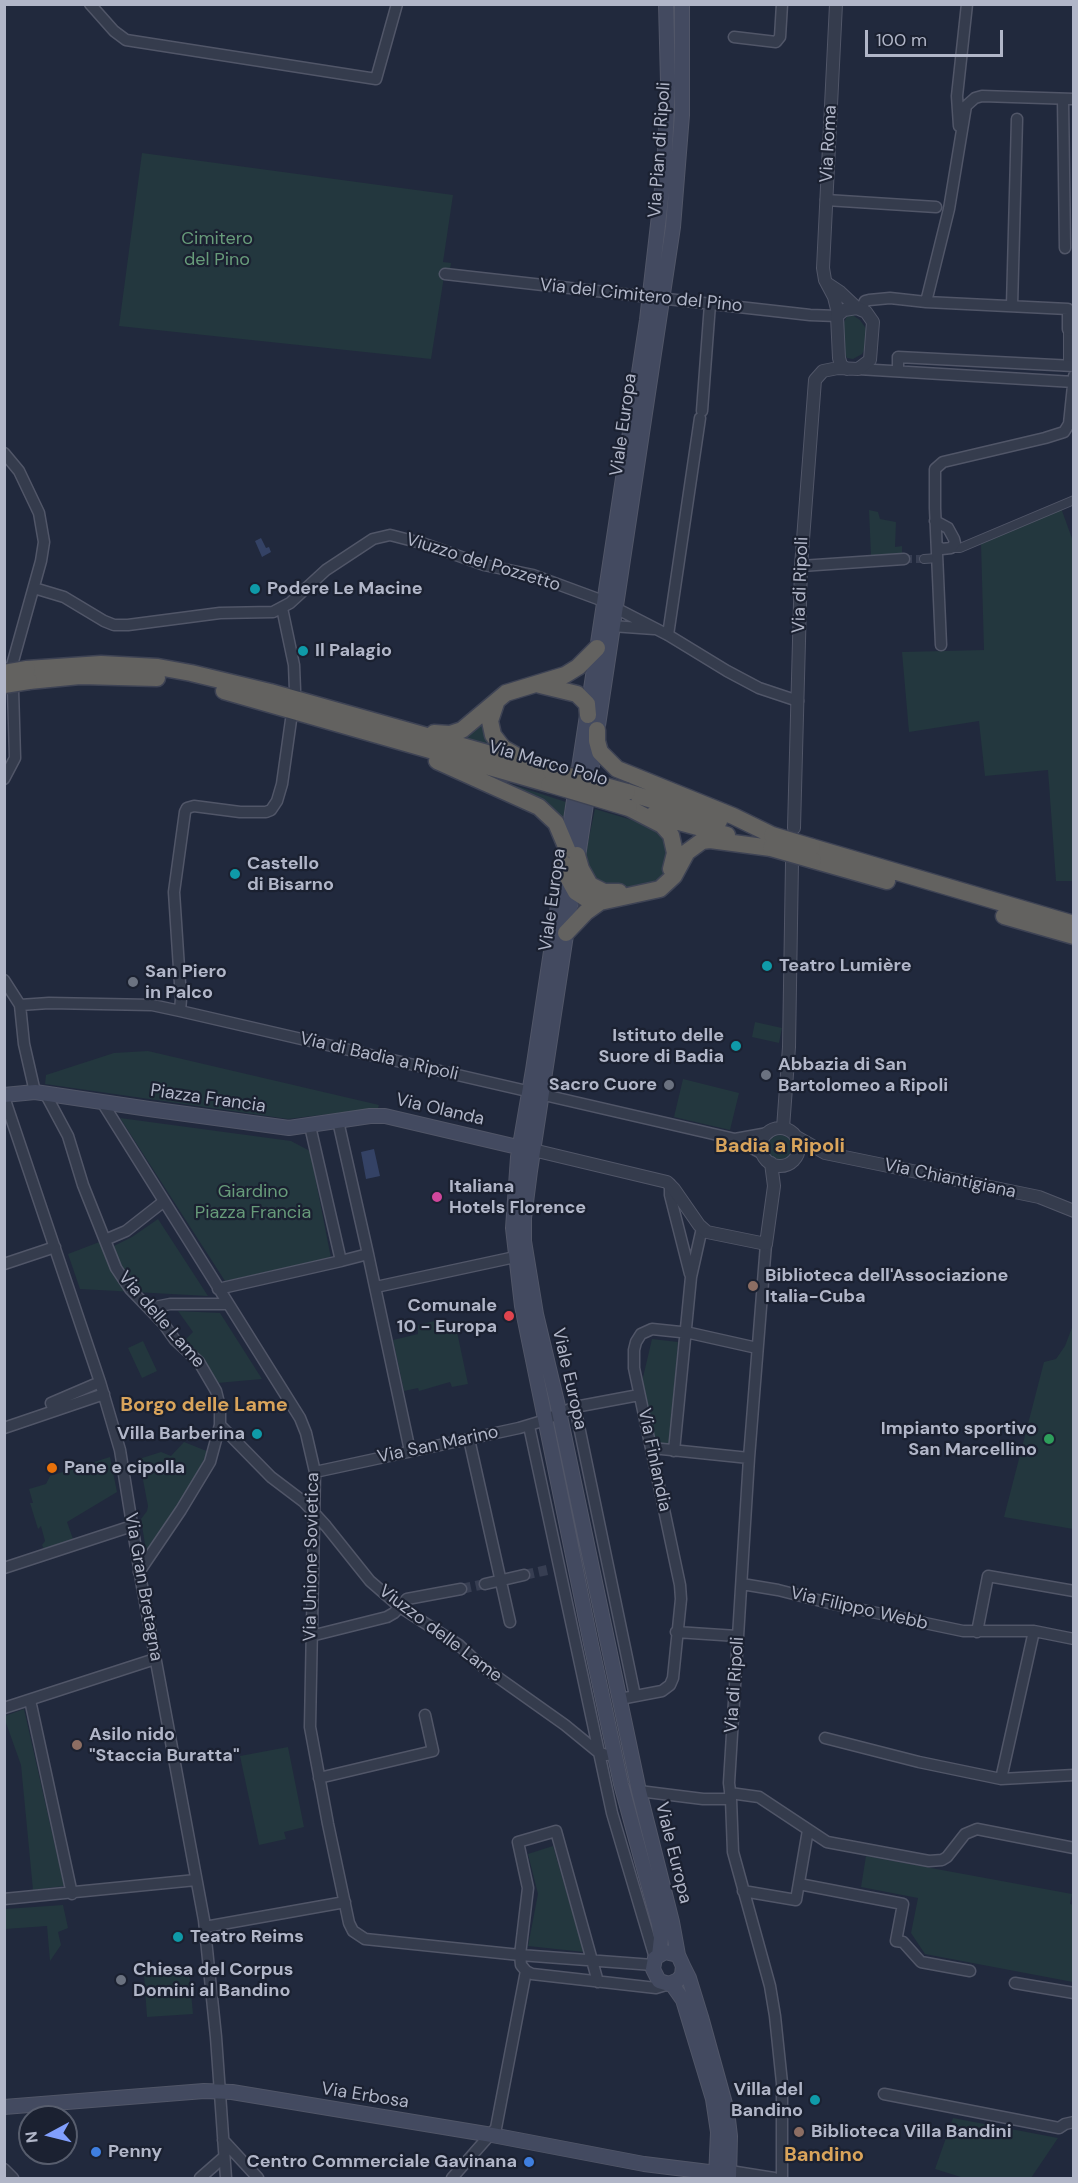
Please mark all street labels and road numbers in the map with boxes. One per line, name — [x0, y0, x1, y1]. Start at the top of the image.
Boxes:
street label: Via Pian di Ripoli — [644, 81, 676, 219]
street label: Via Roma — [816, 105, 842, 183]
street label: Via del Cimitero del Pino — [539, 275, 743, 317]
street label: Viale Europa — [606, 372, 642, 478]
street label: Viuzzo del Pozzetto — [403, 529, 563, 597]
street label: Via di Ripoli — [789, 536, 813, 634]
street label: Via Marco Polo — [486, 737, 610, 791]
street label: Viale Europa — [535, 847, 571, 953]
street label: Via di Badia a Ripoli — [298, 1028, 460, 1086]
street label: Piazza Francia — [149, 1080, 267, 1118]
street label: Via Olanda — [394, 1089, 486, 1131]
street label: Via Chiantigiana — [882, 1154, 1018, 1204]
street label: Via delle Lame — [113, 1267, 209, 1373]
street label: Viale Europa — [547, 1326, 591, 1432]
street label: Via Finlandia — [633, 1407, 675, 1513]
street label: Via San Marino — [375, 1422, 501, 1468]
street label: Via Unione Sovietica — [300, 1472, 324, 1642]
street label: Via Gran Bretagna — [119, 1511, 167, 1663]
street label: Viuzzo delle Lame — [374, 1581, 506, 1687]
street label: Via Filippo Webb — [788, 1583, 930, 1635]
street label: Via di Ripoli — [721, 1636, 749, 1734]
street label: Viale Europa — [650, 1800, 696, 1906]
street label: Via Erbosa — [320, 2078, 410, 2114]

